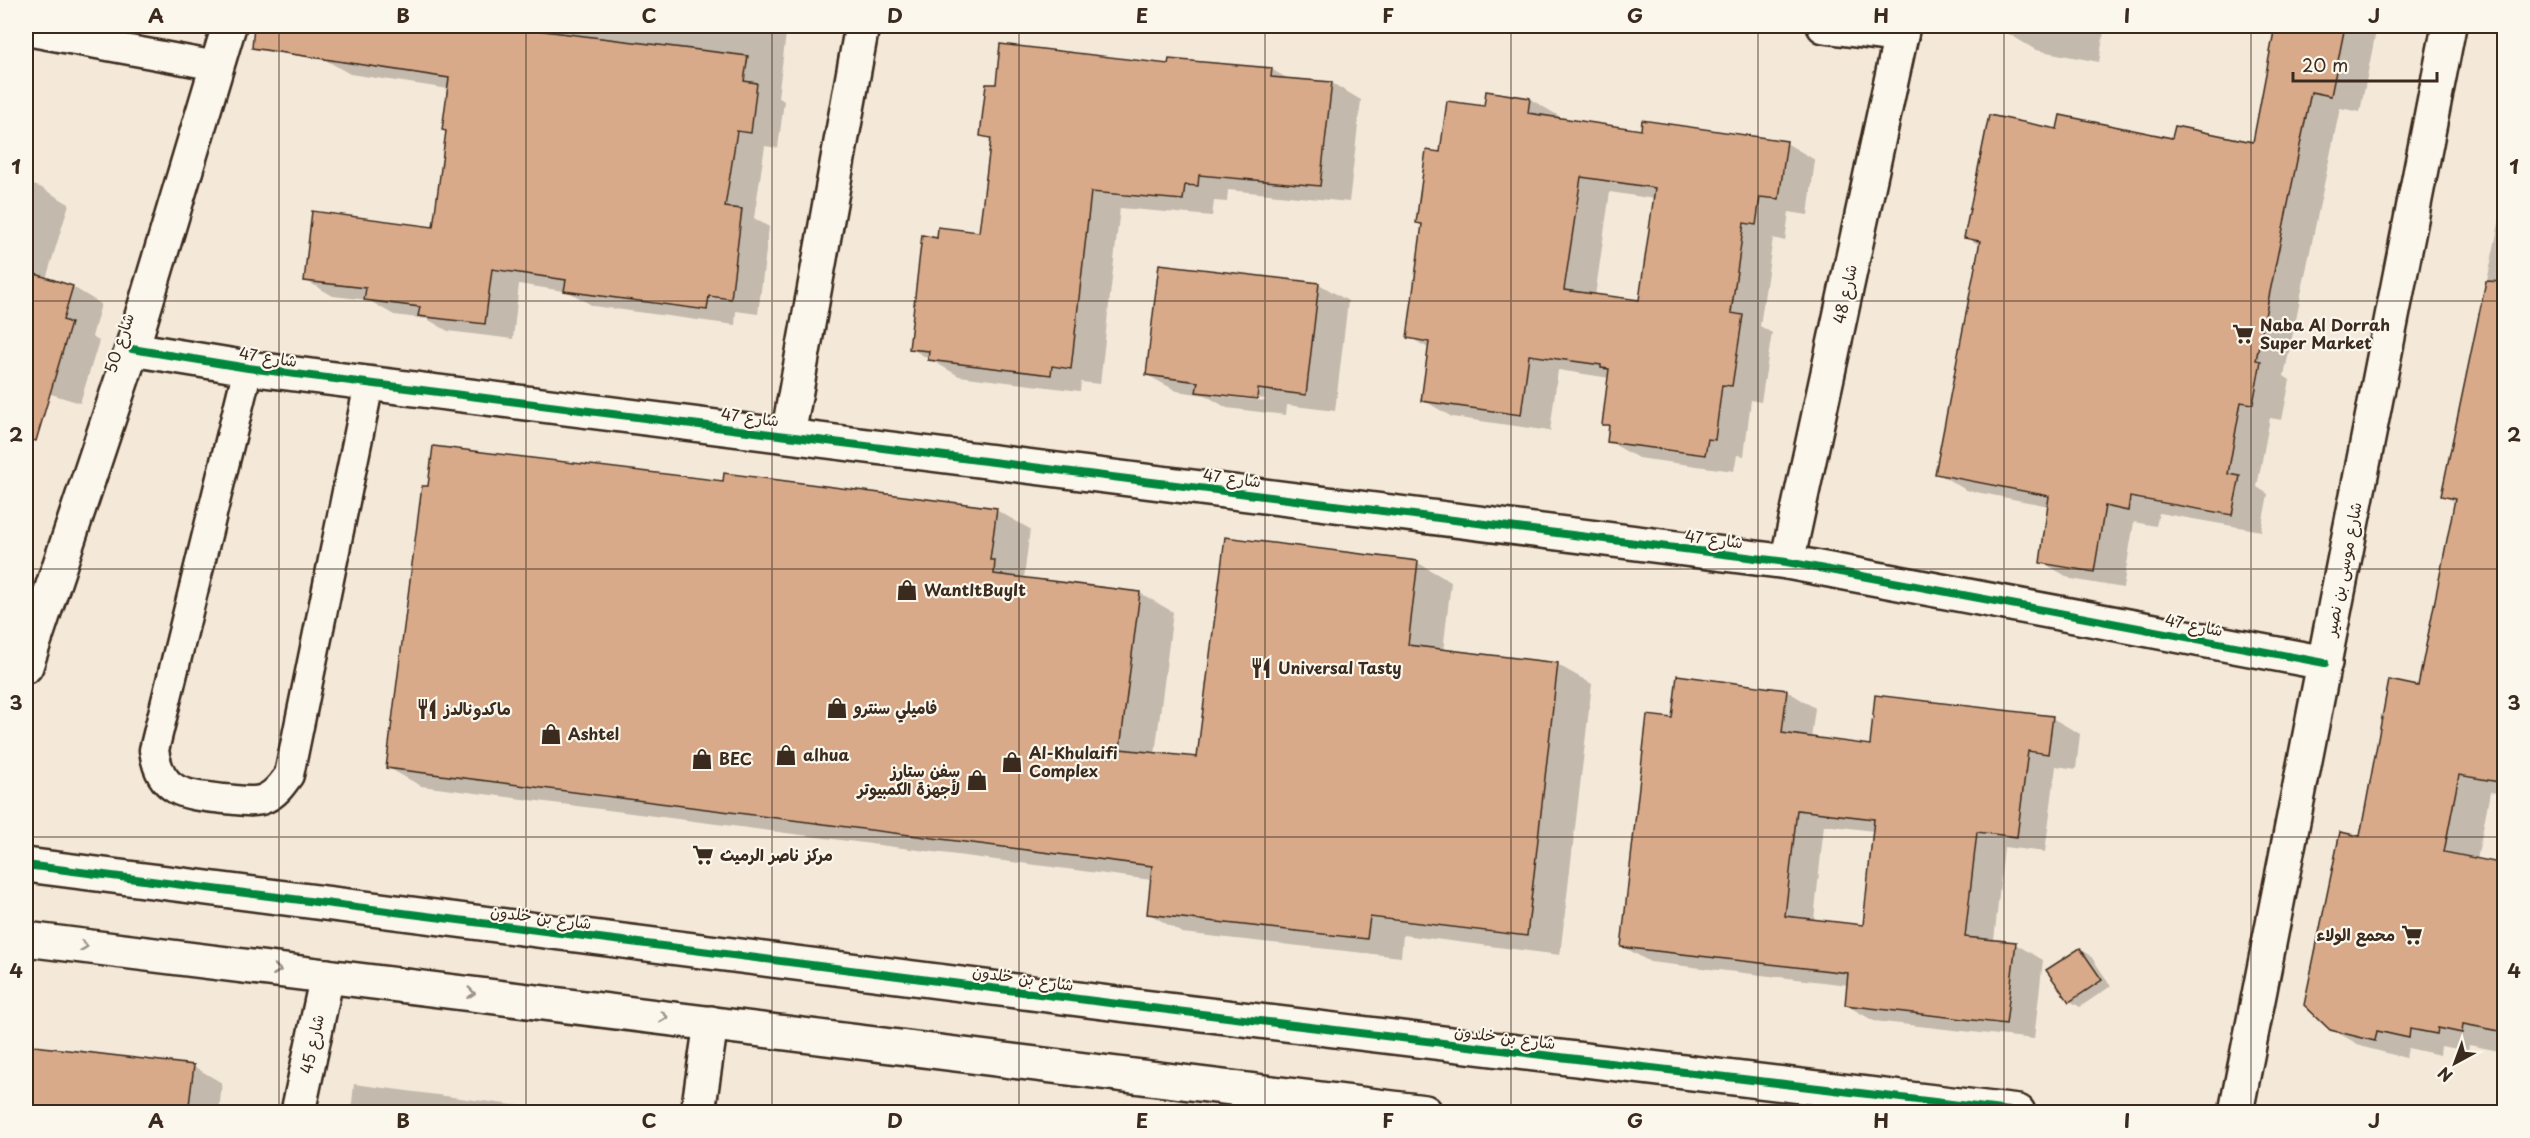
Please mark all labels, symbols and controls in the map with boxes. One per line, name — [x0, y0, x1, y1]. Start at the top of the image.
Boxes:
text: A — [148, 0, 164, 30]
text: B — [396, 0, 410, 30]
text: C — [641, 0, 657, 30]
text: D — [887, 0, 903, 30]
text: E — [1136, 0, 1148, 30]
text: F — [1382, 0, 1394, 30]
text: G — [1627, 0, 1643, 30]
text: H — [1873, 0, 1889, 30]
text: I — [2124, 0, 2130, 30]
text: J — [2368, 0, 2380, 30]
scale bar — [2293, 45, 2437, 83]
text: 20 m — [2302, 51, 2348, 78]
text: 1 — [11, 151, 21, 181]
text: 1 — [2509, 151, 2519, 181]
street label: شارع 48 — [1826, 262, 1863, 326]
street label: شارع 50 — [97, 310, 140, 376]
place label: Naba Al Dorrah Super Market — [2260, 312, 2390, 354]
supermarket icon: Naba Al Dorrah Super Market — [2231, 322, 2255, 346]
street label: شارع 47 — [237, 340, 299, 373]
street label: شارع 47 — [719, 401, 781, 432]
text: 2 — [9, 419, 23, 449]
text: 2 — [2507, 419, 2521, 449]
street label: شارع 47 — [1201, 462, 1263, 493]
street label: شارع موسى بن نصير — [2317, 500, 2368, 640]
street label: شارع 47 — [1683, 523, 1745, 554]
place label: WantItBuyIt — [924, 577, 1026, 601]
shop icon: WantItBuyIt — [895, 578, 919, 602]
street label: شارع 47 — [2163, 607, 2225, 642]
place label: Universal Tasty — [1278, 655, 1402, 679]
restaurant icon: Universal Tasty — [1249, 656, 1273, 680]
text: 3 — [9, 687, 23, 717]
text: 3 — [2507, 687, 2521, 717]
place label: فاميلي سنترو — [852, 695, 937, 723]
place label: ماكدونالدز — [442, 696, 511, 721]
shop icon: فاميلي سنترو — [825, 696, 849, 720]
restaurant icon: ماكدونالدز — [415, 697, 439, 721]
place label: Ashtel — [568, 721, 619, 745]
shop icon: Ashtel — [539, 722, 563, 746]
place label: Al-Khulaifi Complex — [1029, 740, 1118, 782]
place label: alhua — [803, 742, 850, 766]
shop icon: alhua — [774, 743, 798, 767]
place label: BEC — [719, 746, 752, 770]
shop icon: BEC — [690, 747, 714, 771]
shop icon: Al-Khulaifi Complex — [1000, 750, 1024, 774]
place label: سفن ستارز لأجهزة الكمبيوتر — [856, 758, 960, 800]
shop icon: سفن ستارز لأجهزة الكمبيوتر — [965, 768, 989, 792]
place label: مركز ناصر الرميث — [720, 842, 833, 866]
supermarket icon: مركز ناصر الرميث — [691, 843, 715, 867]
street label: شارع بن خلدون — [489, 898, 593, 935]
place label: محمع الولاء — [2317, 922, 2395, 947]
supermarket icon: محمع الولاء — [2400, 923, 2424, 947]
one-way arrow — [79, 939, 88, 951]
text: 4 — [9, 955, 23, 985]
text: 4 — [2507, 955, 2521, 985]
street label: شارع بن خلدون — [971, 958, 1075, 997]
one-way arrow — [273, 963, 282, 975]
one-way arrow — [466, 987, 475, 999]
one-way arrow — [660, 1011, 669, 1023]
street label: شارع 45 — [293, 1012, 330, 1076]
street label: شارع بن خلدون — [1453, 1018, 1557, 1055]
north arrow — [2425, 1033, 2485, 1093]
text: N — [2432, 1062, 2457, 1088]
text: A — [148, 1105, 164, 1135]
text: B — [396, 1105, 410, 1135]
text: C — [641, 1105, 657, 1135]
text: D — [887, 1105, 903, 1135]
text: E — [1136, 1105, 1148, 1135]
text: F — [1382, 1105, 1394, 1135]
text: G — [1627, 1105, 1643, 1135]
text: H — [1873, 1105, 1889, 1135]
text: I — [2124, 1105, 2130, 1135]
text: J — [2368, 1105, 2380, 1135]

